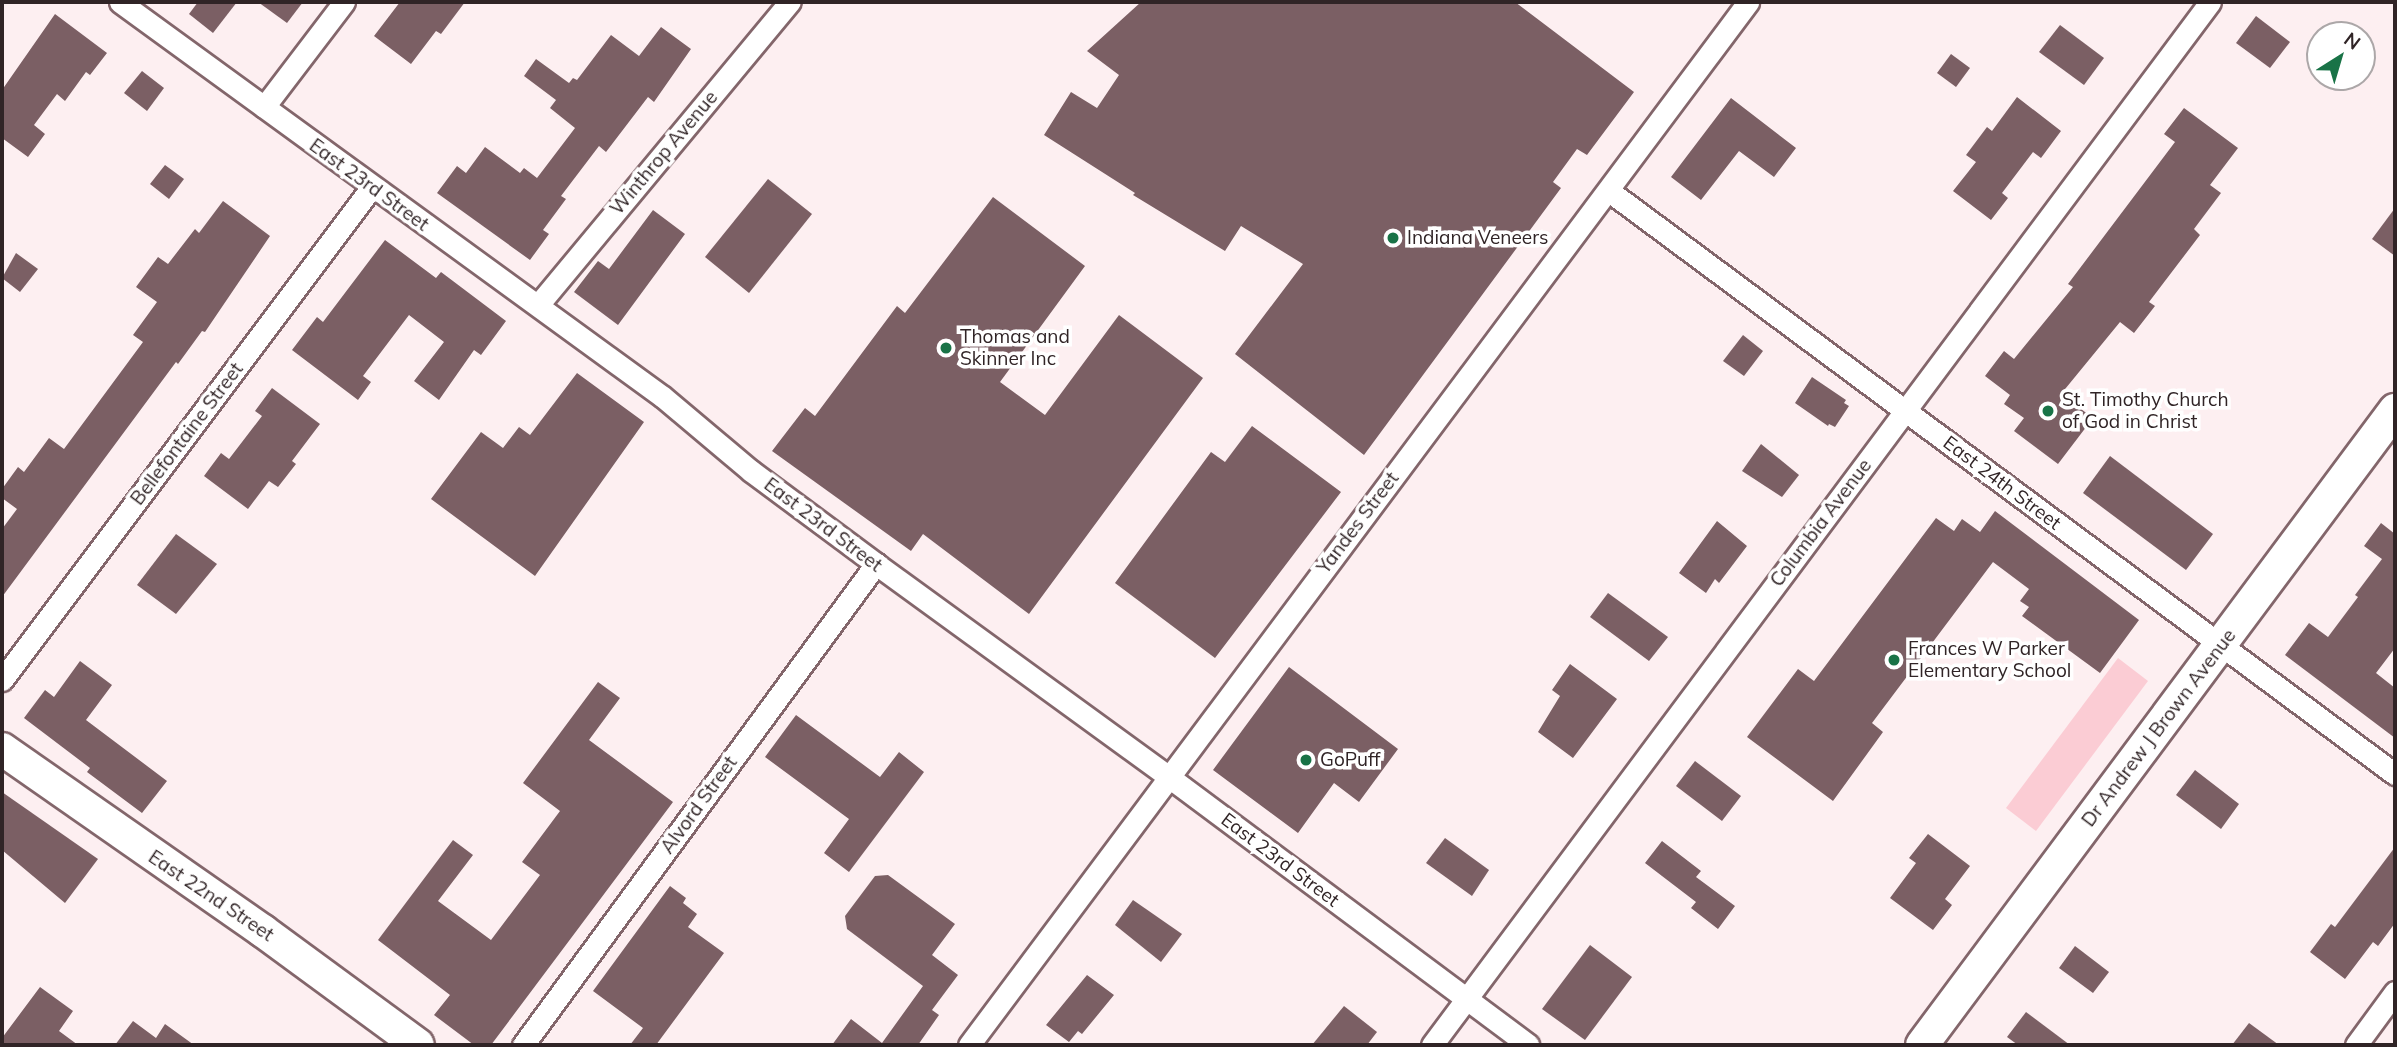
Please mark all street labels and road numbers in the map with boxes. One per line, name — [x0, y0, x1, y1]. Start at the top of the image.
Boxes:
street label: Winthrop Avenue — [606, 86, 722, 220]
street label: East 23rd Street — [305, 134, 433, 236]
street label: Bellefontaine Street — [126, 358, 248, 510]
street label: East 24th Street — [1939, 431, 2065, 535]
street label: Columbia Avenue — [1766, 455, 1876, 591]
street label: Yandes Street — [1312, 468, 1404, 578]
street label: East 23rd Street — [759, 473, 887, 577]
street label: Dr Andrew J Brown Avenue — [2077, 625, 2241, 831]
street label: Alvord Street — [656, 752, 742, 858]
street label: East 23rd Street — [1216, 808, 1344, 912]
street label: East 22nd Street — [144, 846, 278, 946]

